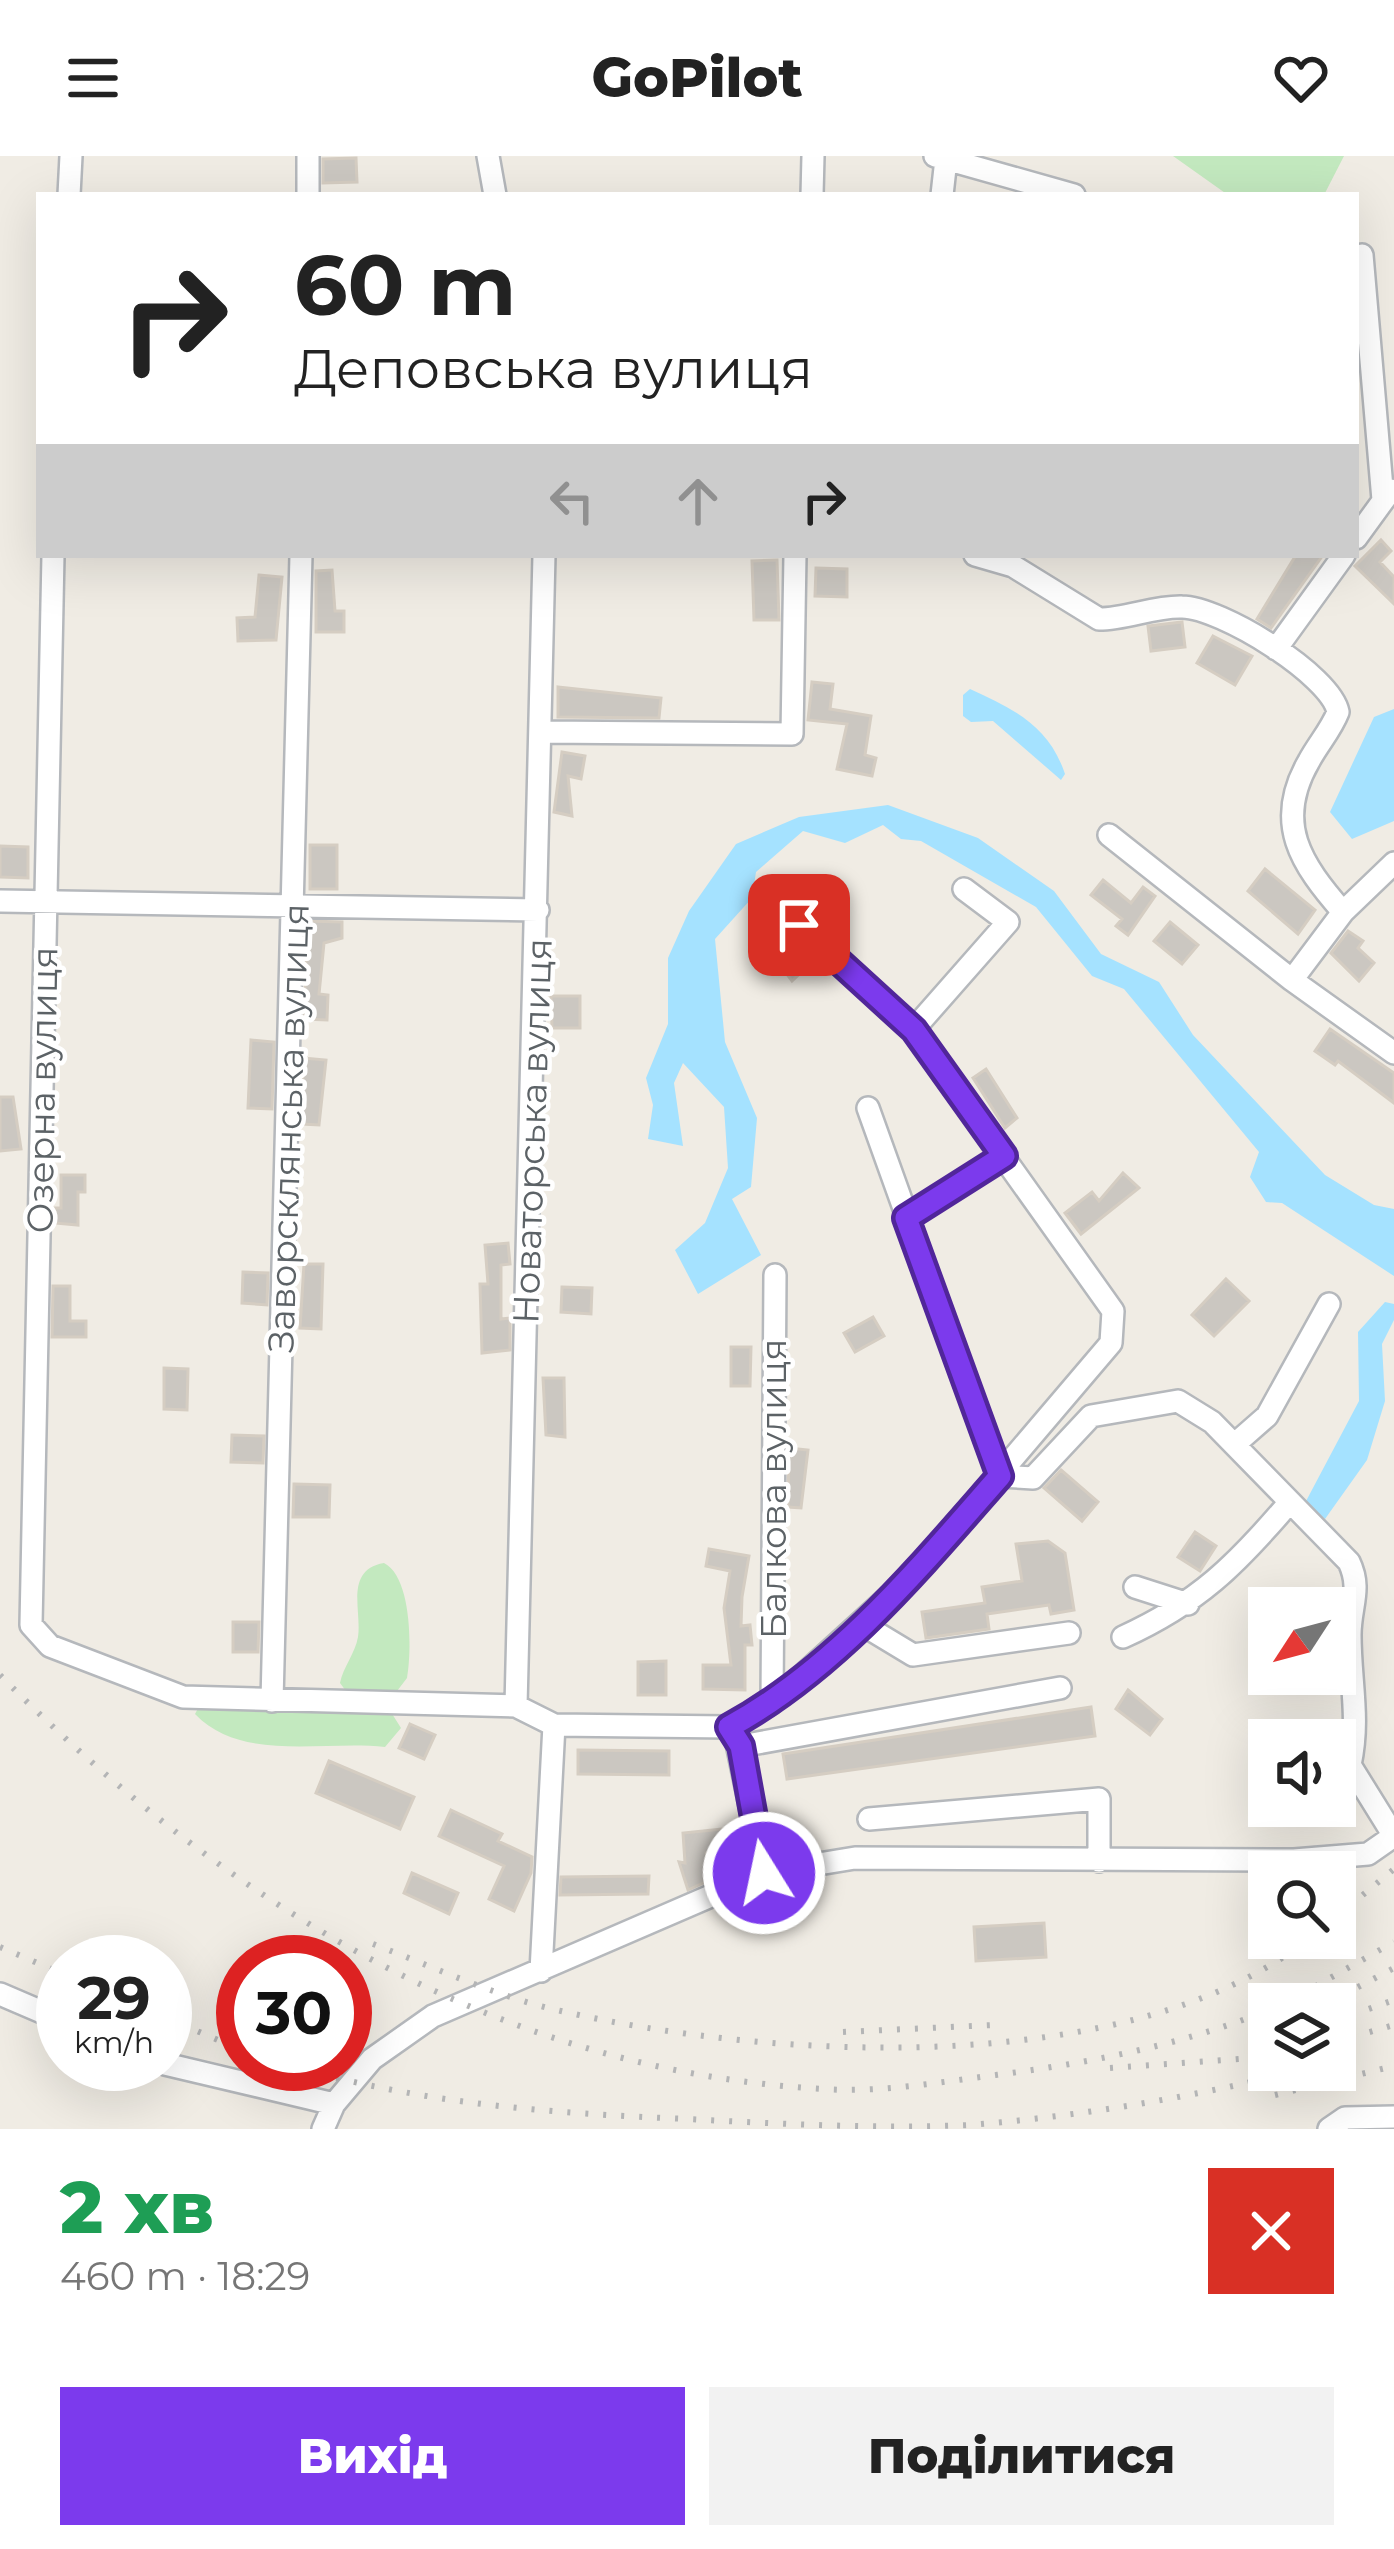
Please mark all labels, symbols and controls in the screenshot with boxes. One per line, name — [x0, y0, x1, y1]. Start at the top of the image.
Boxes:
icon: menu — [60, 45, 126, 111]
text: GoPilot — [591, 45, 803, 111]
icon: heart — [1268, 45, 1334, 111]
text: 60 m — [294, 234, 516, 336]
icon: right — [96, 240, 252, 396]
text: Деповська вулиця — [294, 336, 813, 402]
icon: left — [539, 468, 605, 534]
icon: ahead — [665, 468, 731, 534]
icon: right — [791, 468, 857, 534]
pin — [748, 874, 850, 976]
icon: arrive — [766, 892, 832, 958]
street label: Заворсклянська вулиця — [258, 903, 318, 1353]
street label: Новаторська вулиця — [503, 937, 561, 1325]
street label: Озерна вулиця — [18, 946, 66, 1234]
street label: Балкова вулиця — [751, 1339, 795, 1639]
north arrow — [1248, 1587, 1356, 1695]
map controls — [1248, 1587, 1356, 2091]
button: sound — [1248, 1719, 1356, 1827]
position arrow — [701, 1810, 827, 1936]
button: search — [1248, 1851, 1356, 1959]
speed limit sign: 30 — [216, 1935, 372, 2091]
text: 29 — [77, 1961, 151, 2034]
button: layers — [1248, 1983, 1356, 2091]
text: km/h — [74, 2024, 154, 2061]
text: 2 хв — [60, 2163, 214, 2251]
button: close — [1208, 2168, 1334, 2294]
text: 460 m · 18:29 — [60, 2252, 310, 2300]
button: Вихід — [60, 2387, 685, 2525]
button: Поділитися — [709, 2387, 1334, 2525]

